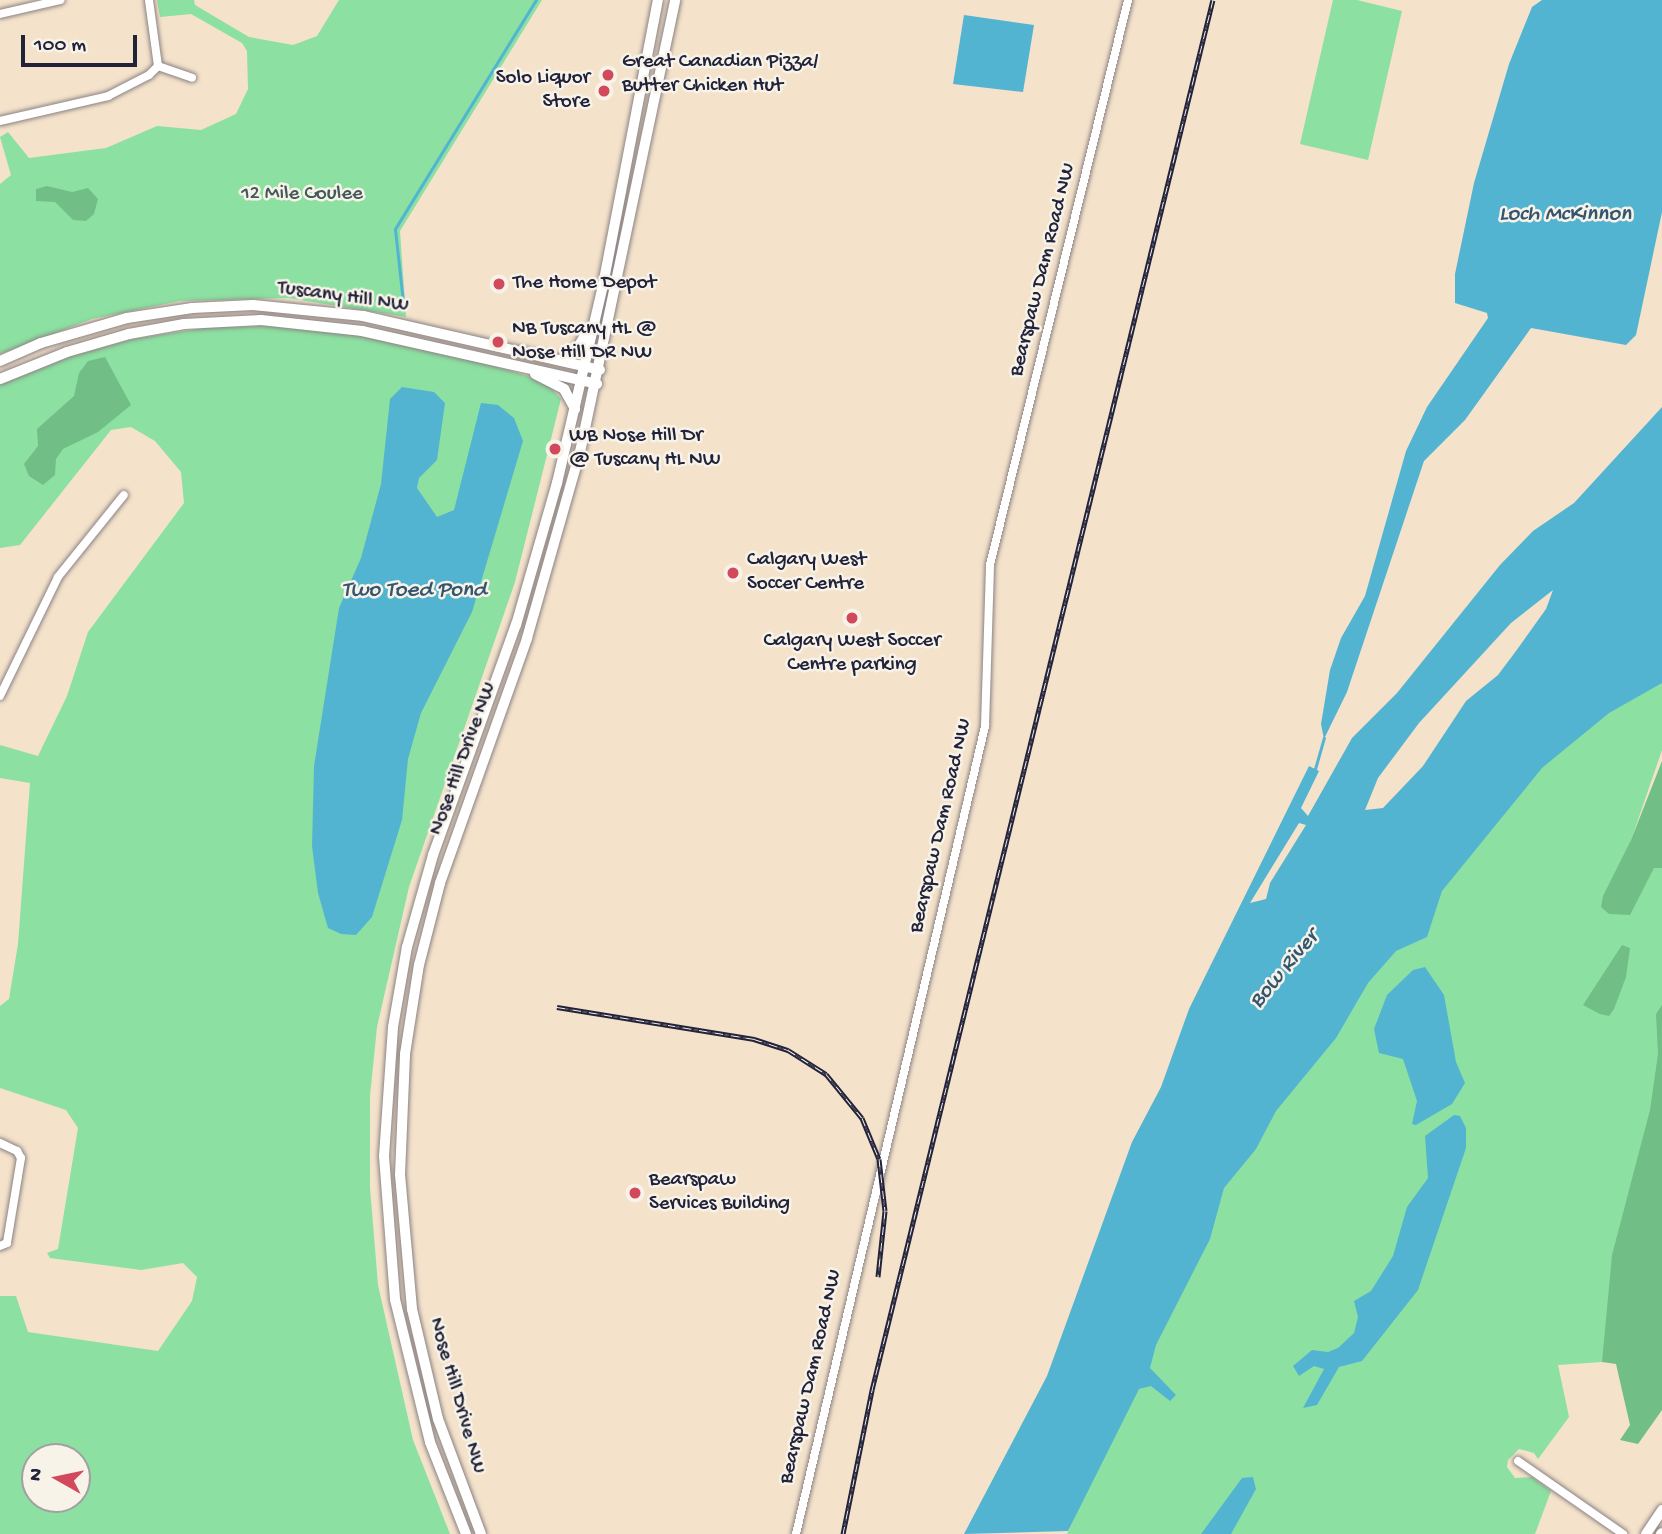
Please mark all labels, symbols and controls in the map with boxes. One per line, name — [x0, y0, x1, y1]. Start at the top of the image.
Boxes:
scale bar — [24, 21, 140, 65]
text: 100 m — [34, 34, 86, 59]
place label: Great Canadian Pizza/ Butter Chicken Hut — [622, 50, 818, 100]
place label: Solo Liquor Store — [496, 66, 590, 116]
marker: Great Canadian Pizza/ Butter Chicken Hut — [600, 67, 616, 83]
marker: Solo Liquor Store — [596, 83, 612, 99]
street label: Bearspaw Dam Road NW — [1005, 161, 1083, 379]
park label: 12 Mile Coulee — [241, 182, 363, 208]
water label: Loch McKinnon — [1499, 201, 1631, 229]
place label: The Home Depot — [513, 271, 656, 297]
street label: Tuscany Hill NW — [276, 276, 410, 320]
marker: The Home Depot — [491, 276, 507, 292]
place label: NB Tuscany HL @ Nose Hill DR NW — [512, 317, 657, 367]
marker: NB Tuscany HL @ Nose Hill DR NW — [490, 334, 506, 350]
place label: WB Nose Hill Dr @ Tuscany HL NW — [569, 424, 721, 474]
marker: WB Nose Hill Dr @ Tuscany HL NW — [547, 441, 563, 457]
place label: Calgary West Soccer Centre — [747, 548, 866, 598]
marker: Calgary West Soccer Centre — [725, 565, 741, 581]
water label: Two Toed Pond — [342, 577, 486, 605]
marker: Calgary West Soccer Centre parking — [844, 610, 860, 626]
place label: Calgary West Soccer Centre parking — [763, 629, 941, 679]
street label: Nose Hill Drive NW — [425, 679, 503, 839]
street label: Bearspaw Dam Road NW — [905, 716, 979, 936]
water label: Bow River — [1244, 925, 1326, 1015]
place label: Bearspaw Services Building — [649, 1168, 790, 1218]
marker: Bearspaw Services Building — [627, 1185, 643, 1201]
street label: Bearspaw Dam Road NW — [775, 1267, 849, 1487]
street label: Nose Hill Drive NW — [422, 1315, 490, 1477]
north arrow — [21, 1443, 91, 1513]
text: N — [24, 1467, 49, 1483]

